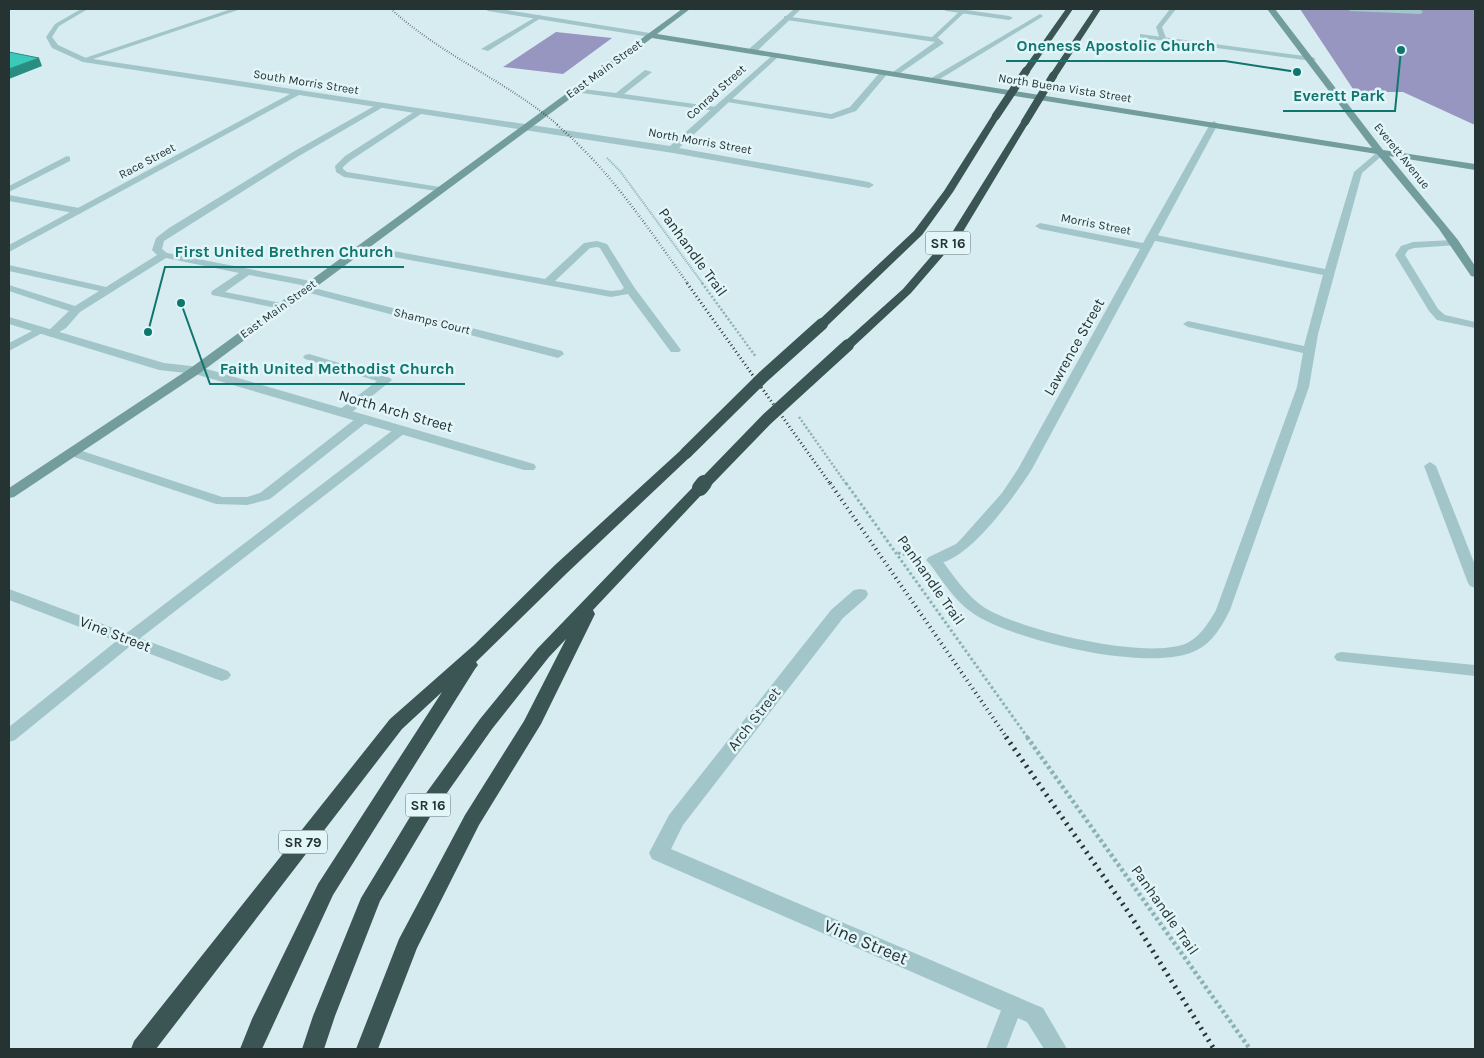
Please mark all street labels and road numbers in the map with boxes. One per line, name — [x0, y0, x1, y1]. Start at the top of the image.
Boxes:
street label: East Main Street — [563, 36, 645, 101]
street label: Conrad Street — [683, 61, 749, 122]
street label: South Morris Street — [252, 67, 360, 97]
street label: North Buena Vista Street — [997, 71, 1133, 106]
street label: Everett Avenue — [1371, 120, 1433, 192]
street label: North Morris Street — [647, 125, 753, 157]
street label: Race Street — [116, 140, 178, 182]
street label: Panhandle Trail — [655, 204, 731, 300]
street label: Morris Street — [1060, 210, 1133, 238]
road number: SR 16 — [926, 232, 970, 254]
street label: East Main Street — [237, 276, 319, 341]
street label: Lawrence Street — [1040, 295, 1108, 399]
street label: Shamps Court — [392, 305, 472, 337]
street label: North Arch Street — [337, 386, 455, 436]
street label: Panhandle Trail — [893, 532, 969, 628]
street label: Vine Street — [77, 612, 153, 656]
street label: Arch Street — [724, 683, 785, 754]
road number: SR 16 — [406, 794, 450, 816]
road number: SR 79 — [279, 830, 327, 854]
street label: Panhandle Trail — [1127, 862, 1203, 958]
street label: Vine Street — [821, 914, 912, 970]

